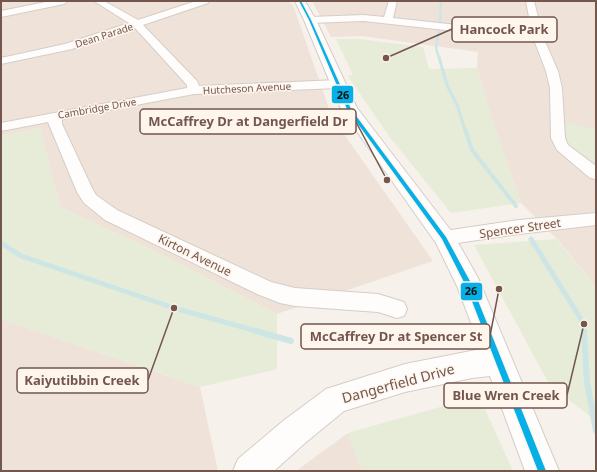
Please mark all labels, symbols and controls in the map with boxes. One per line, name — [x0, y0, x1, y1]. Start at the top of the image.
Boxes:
callout: Hancock Park — [452, 17, 557, 42]
street label: Dean Parade — [73, 19, 135, 51]
text: Hancock Park — [460, 20, 549, 38]
street label: Hutcheson Avenue — [202, 79, 292, 97]
line badge: 26 — [331, 85, 354, 104]
text: 26 — [337, 87, 349, 102]
street label: Cambridge Drive — [57, 94, 138, 122]
callout: McCaffrey Dr at Dangerfield Dr — [140, 109, 356, 134]
text: McCaffrey Dr at Dangerfield Dr — [148, 112, 348, 130]
street label: Spencer Street — [478, 214, 563, 242]
street label: Kirton Avenue — [155, 230, 235, 280]
line badge: 26 — [460, 282, 483, 301]
text: 26 — [465, 283, 477, 298]
callout: McCaffrey Dr at Spencer St — [301, 324, 490, 349]
text: McCaffrey Dr at Spencer St — [310, 327, 483, 345]
street label: Dangerfield Drive — [340, 359, 456, 407]
callout: Kaiyutibbin Creek — [17, 368, 148, 393]
text: Kaiyutibbin Creek — [24, 371, 141, 389]
callout: Blue Wren Creek — [444, 383, 567, 408]
text: Blue Wren Creek — [452, 386, 561, 404]

